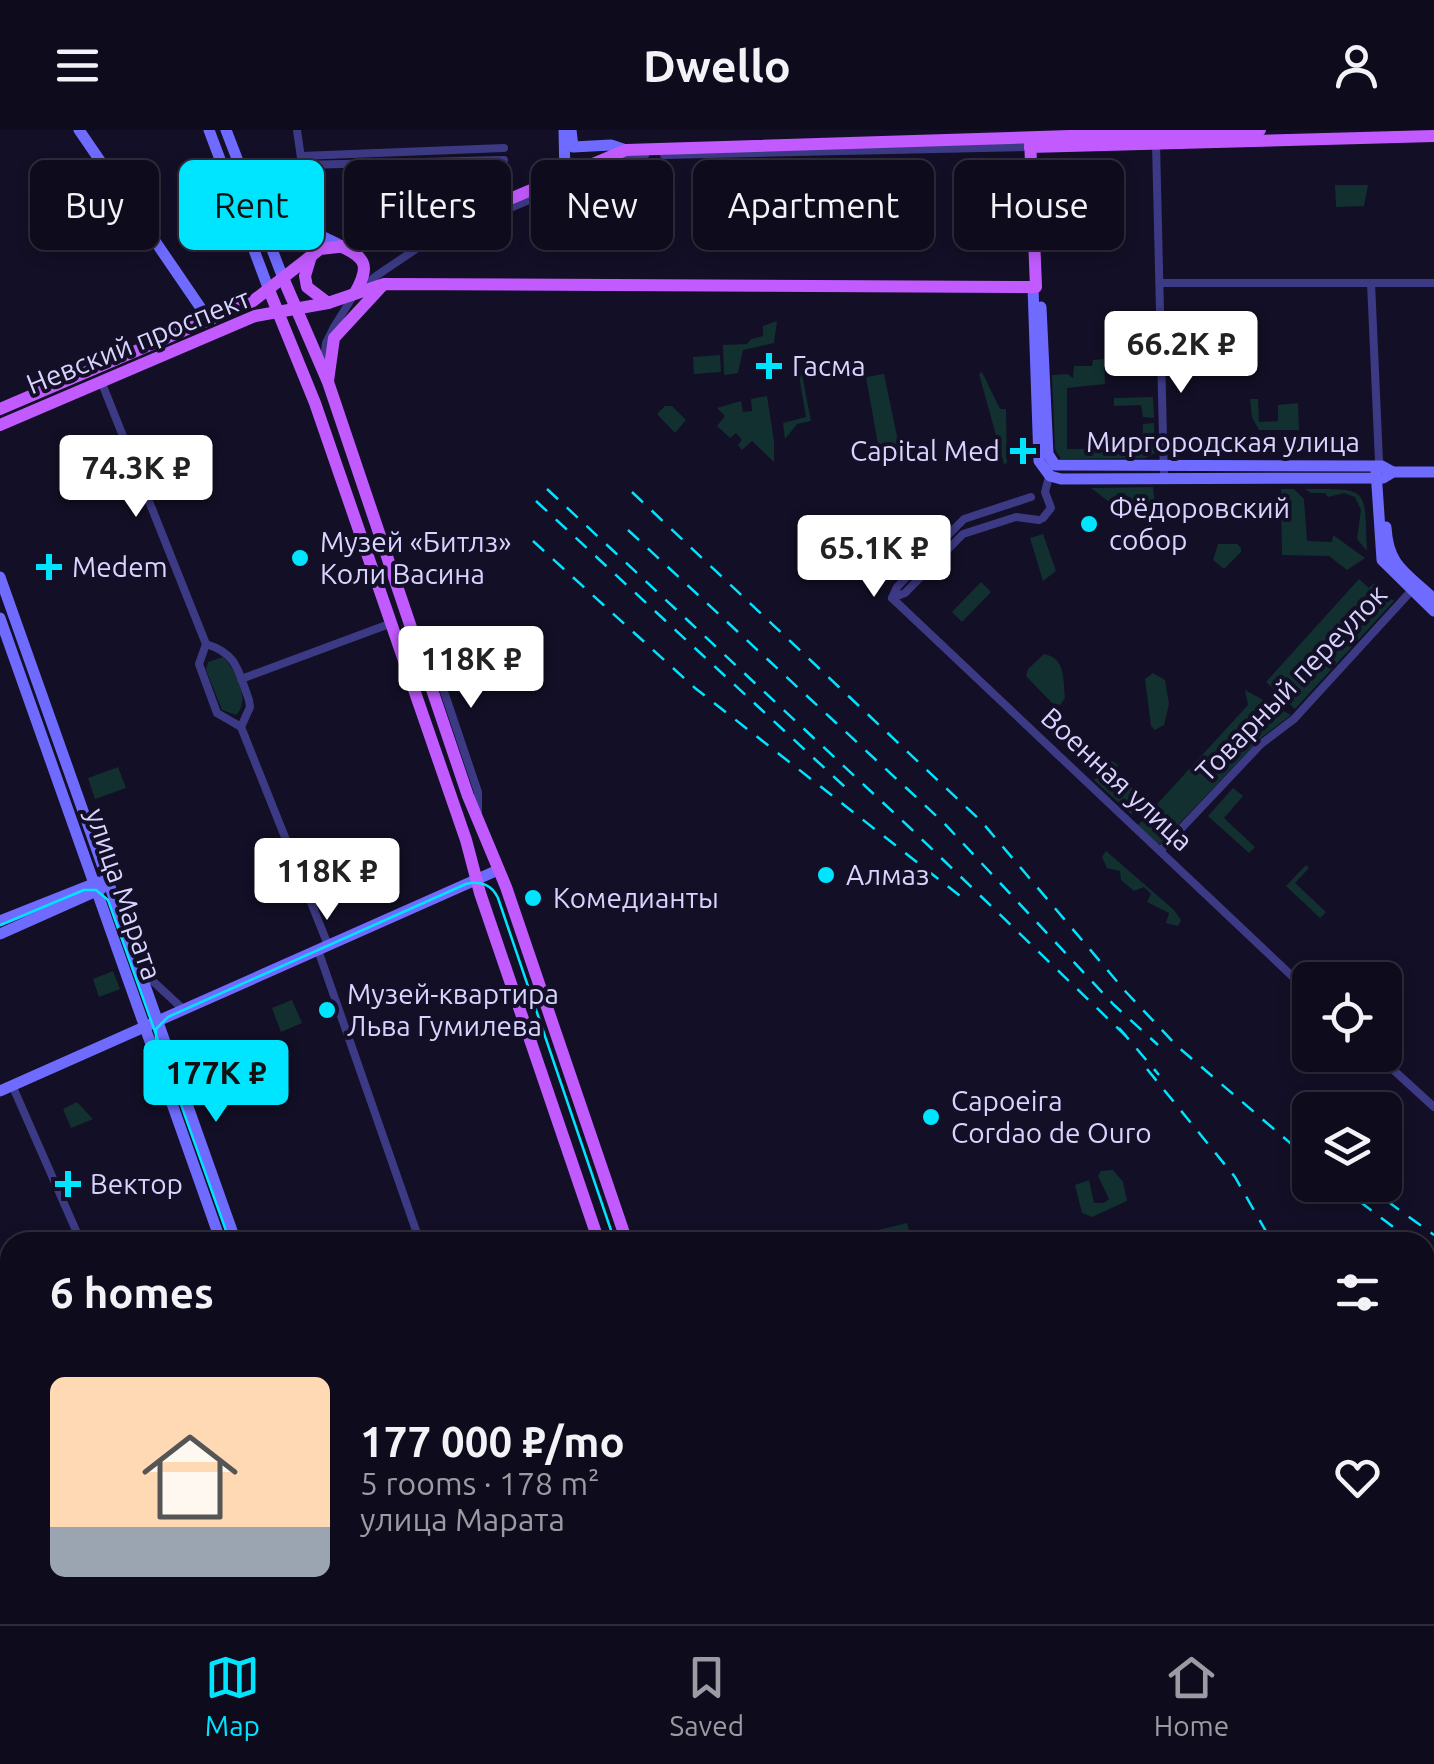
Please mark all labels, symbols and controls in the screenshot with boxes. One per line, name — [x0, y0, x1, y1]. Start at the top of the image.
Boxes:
icon: menu — [50, 38, 105, 93]
icon: person — [1329, 38, 1384, 93]
text: Dwello — [643, 40, 791, 91]
chip: Buy — [30, 160, 159, 250]
chip: Rent — [179, 160, 324, 250]
chip: Filters — [344, 160, 511, 250]
chip: New — [531, 160, 673, 250]
chip: Apartment — [693, 160, 934, 250]
chip: House — [954, 160, 1124, 250]
street label: Невский проспект — [22, 281, 254, 399]
pin: 66.2K ₽ — [1089, 311, 1273, 396]
text: 66.2K ₽ — [1127, 325, 1235, 361]
place label: Гасма — [792, 350, 866, 381]
marker: Гасма — [756, 353, 782, 379]
street label: Миргородская улица — [1086, 426, 1360, 457]
pin: 74.3K ₽ — [44, 435, 228, 520]
place label: Capital Med — [850, 435, 1000, 466]
marker: Capital Med — [1010, 438, 1036, 464]
text: 74.3K ₽ — [82, 449, 190, 485]
place label: Фёдоровский собор — [1109, 492, 1290, 555]
marker: Фёдоровский собор — [1078, 513, 1100, 535]
pin: 65.1K ₽ — [782, 515, 966, 600]
place label: Музей «Битлз» Коли Васина — [320, 526, 511, 589]
text: 65.1K ₽ — [820, 529, 928, 565]
marker: Музей «Битлз» Коли Васина — [289, 547, 311, 569]
place label: Medem — [72, 551, 168, 582]
marker: Medem — [36, 554, 62, 580]
street label: Товарный переулок — [1189, 578, 1392, 787]
pin: 118K ₽ — [390, 626, 552, 711]
text: 118K ₽ — [420, 640, 522, 676]
street label: Военная улица — [1036, 701, 1199, 856]
street label: улица Марата — [81, 804, 168, 984]
pin: 118K ₽ — [246, 838, 408, 923]
text: 118K ₽ — [276, 852, 378, 888]
place label: Алмаз — [846, 859, 929, 890]
marker: Алмаз — [815, 864, 837, 886]
place label: Комедианты — [553, 882, 719, 913]
marker: Комедианты — [522, 887, 544, 909]
map controls — [1292, 962, 1402, 1202]
button: locate — [1292, 962, 1402, 1072]
place label: Музей-квартира Льва Гумилева — [347, 978, 559, 1041]
marker: Музей-квартира Льва Гумилева — [316, 999, 338, 1021]
pin: 177K ₽ — [135, 1040, 297, 1125]
text: 177K ₽ — [165, 1054, 267, 1090]
place label: Capoeira Cordao de Ouro — [951, 1085, 1152, 1148]
button: layers — [1292, 1092, 1402, 1202]
marker: Capoeira Cordao de Ouro — [920, 1106, 942, 1128]
place label: Вектор — [90, 1168, 183, 1199]
marker: Вектор — [55, 1171, 81, 1197]
icon: filters — [1330, 1265, 1385, 1320]
text: 6 homes — [50, 1269, 214, 1316]
icon: home — [130, 1417, 250, 1537]
text: 177 000 ₽/mo — [360, 1418, 625, 1465]
icon: heart — [1330, 1450, 1385, 1505]
text: 5 rooms · 178 m² — [360, 1465, 600, 1501]
text: улица Марата — [360, 1501, 565, 1537]
tab: Map — [205, 1650, 260, 1741]
tab: Saved — [670, 1650, 744, 1741]
tab: Home — [1154, 1650, 1229, 1741]

